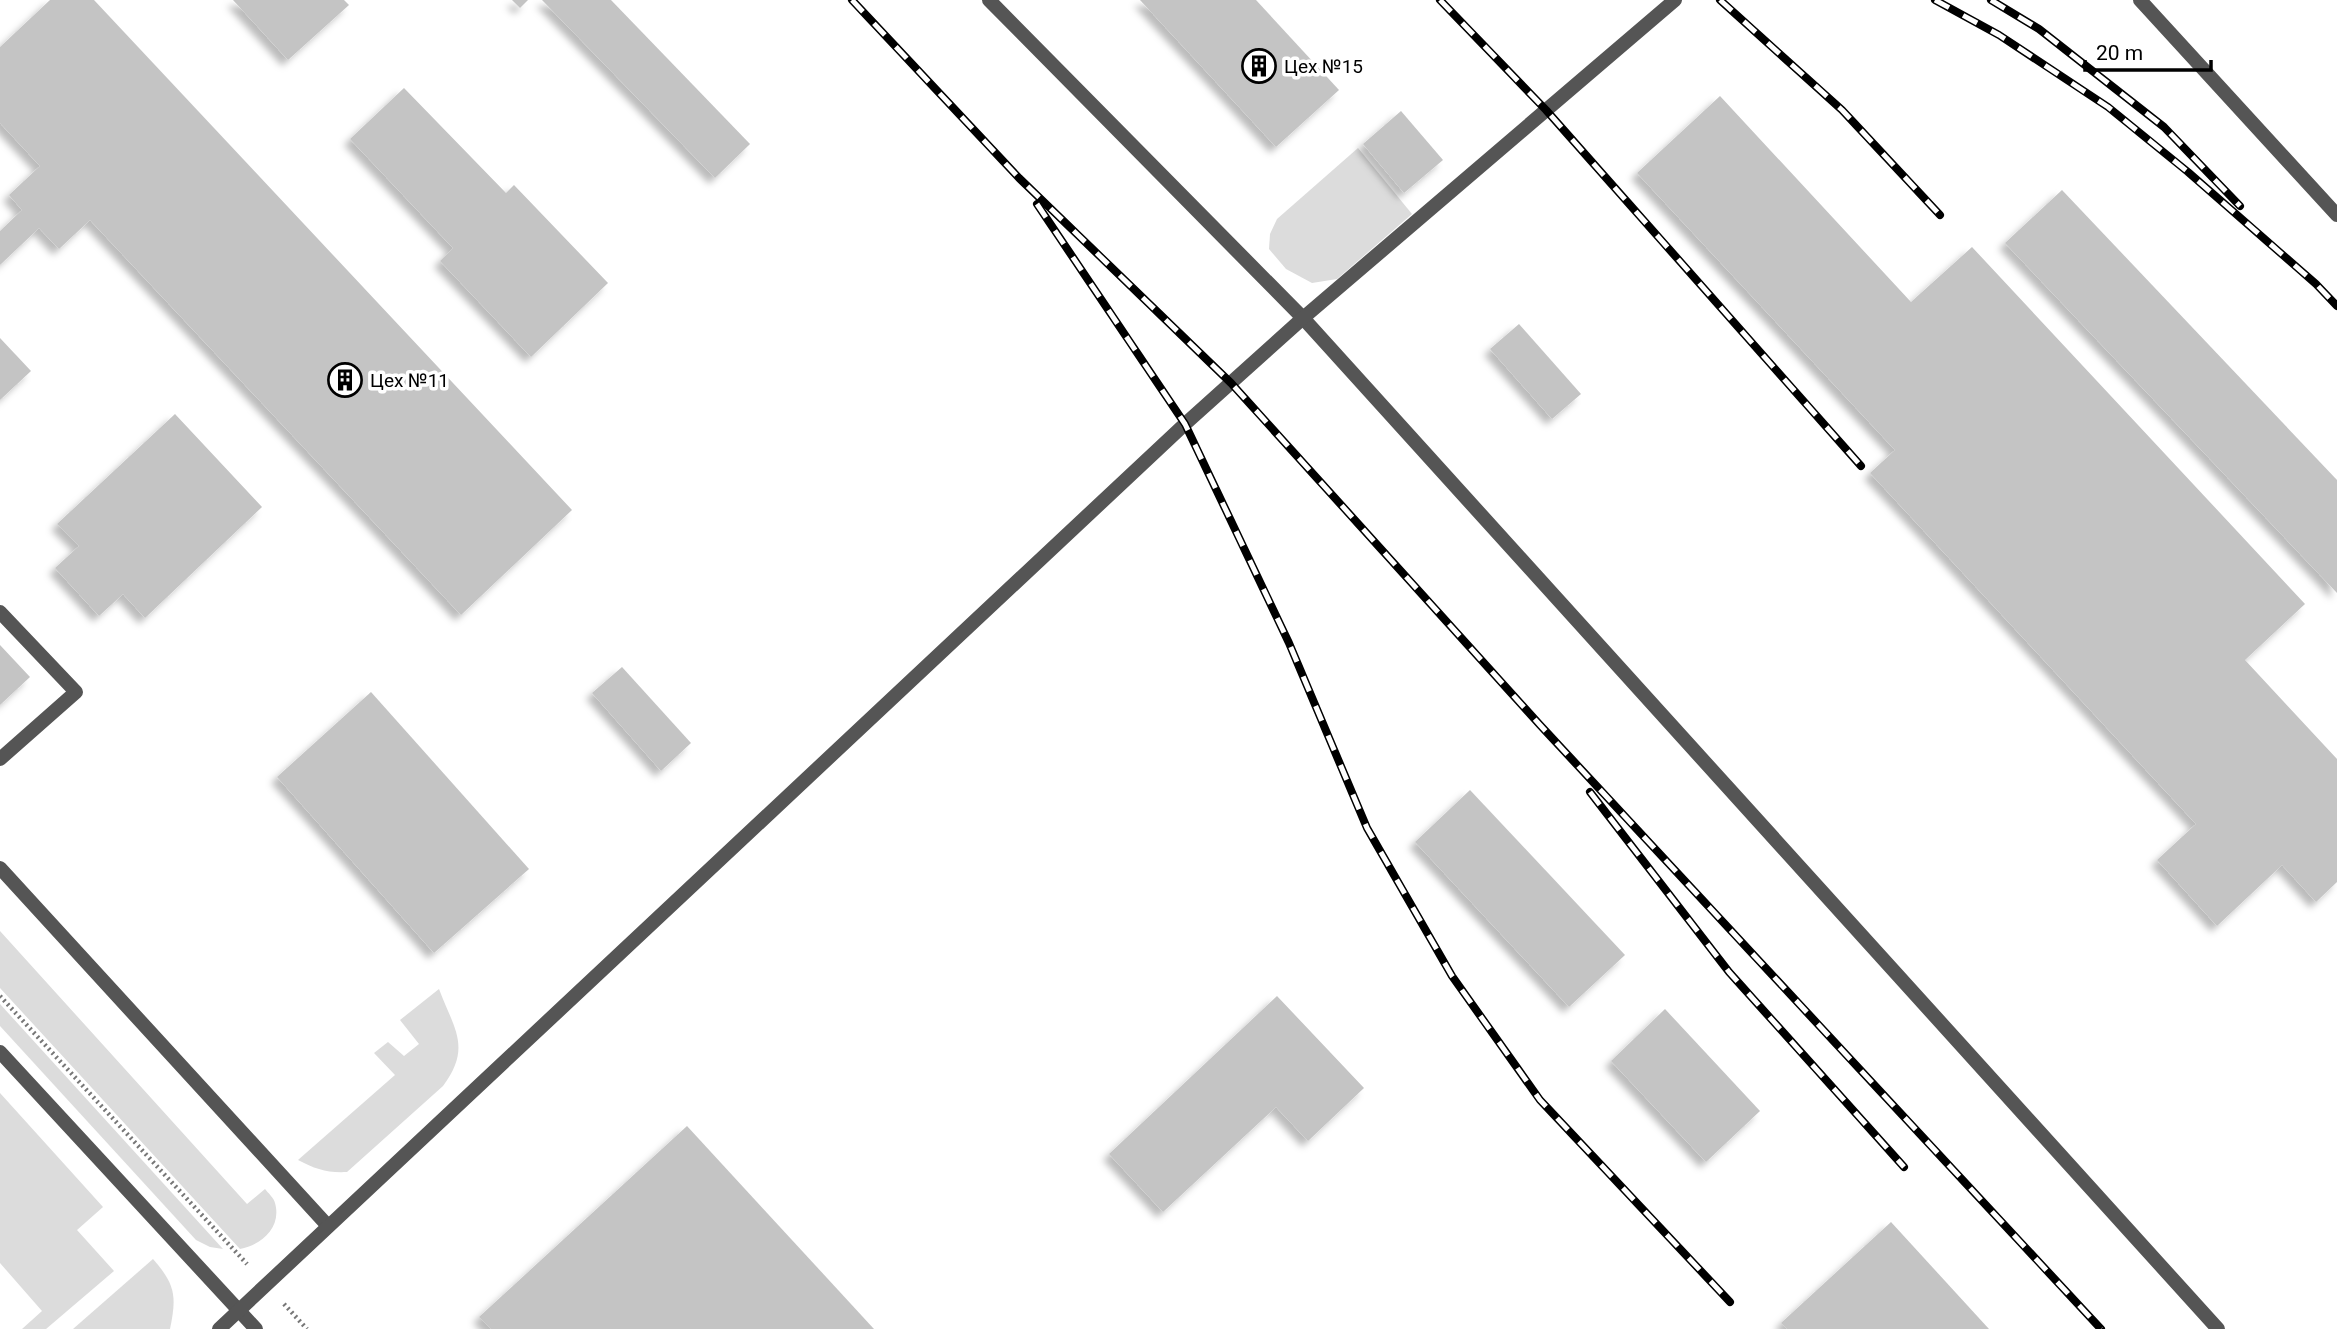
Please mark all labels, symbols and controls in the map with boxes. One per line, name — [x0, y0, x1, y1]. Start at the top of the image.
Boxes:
scale bar — [2085, 28, 2211, 72]
text: 20 m — [2096, 41, 2143, 65]
building icon: Цех №15 — [1240, 47, 1278, 85]
place label: Цех №15 — [1284, 55, 1363, 78]
building icon: Цех №11 — [326, 361, 364, 399]
place label: Цех №11 — [370, 369, 449, 392]

